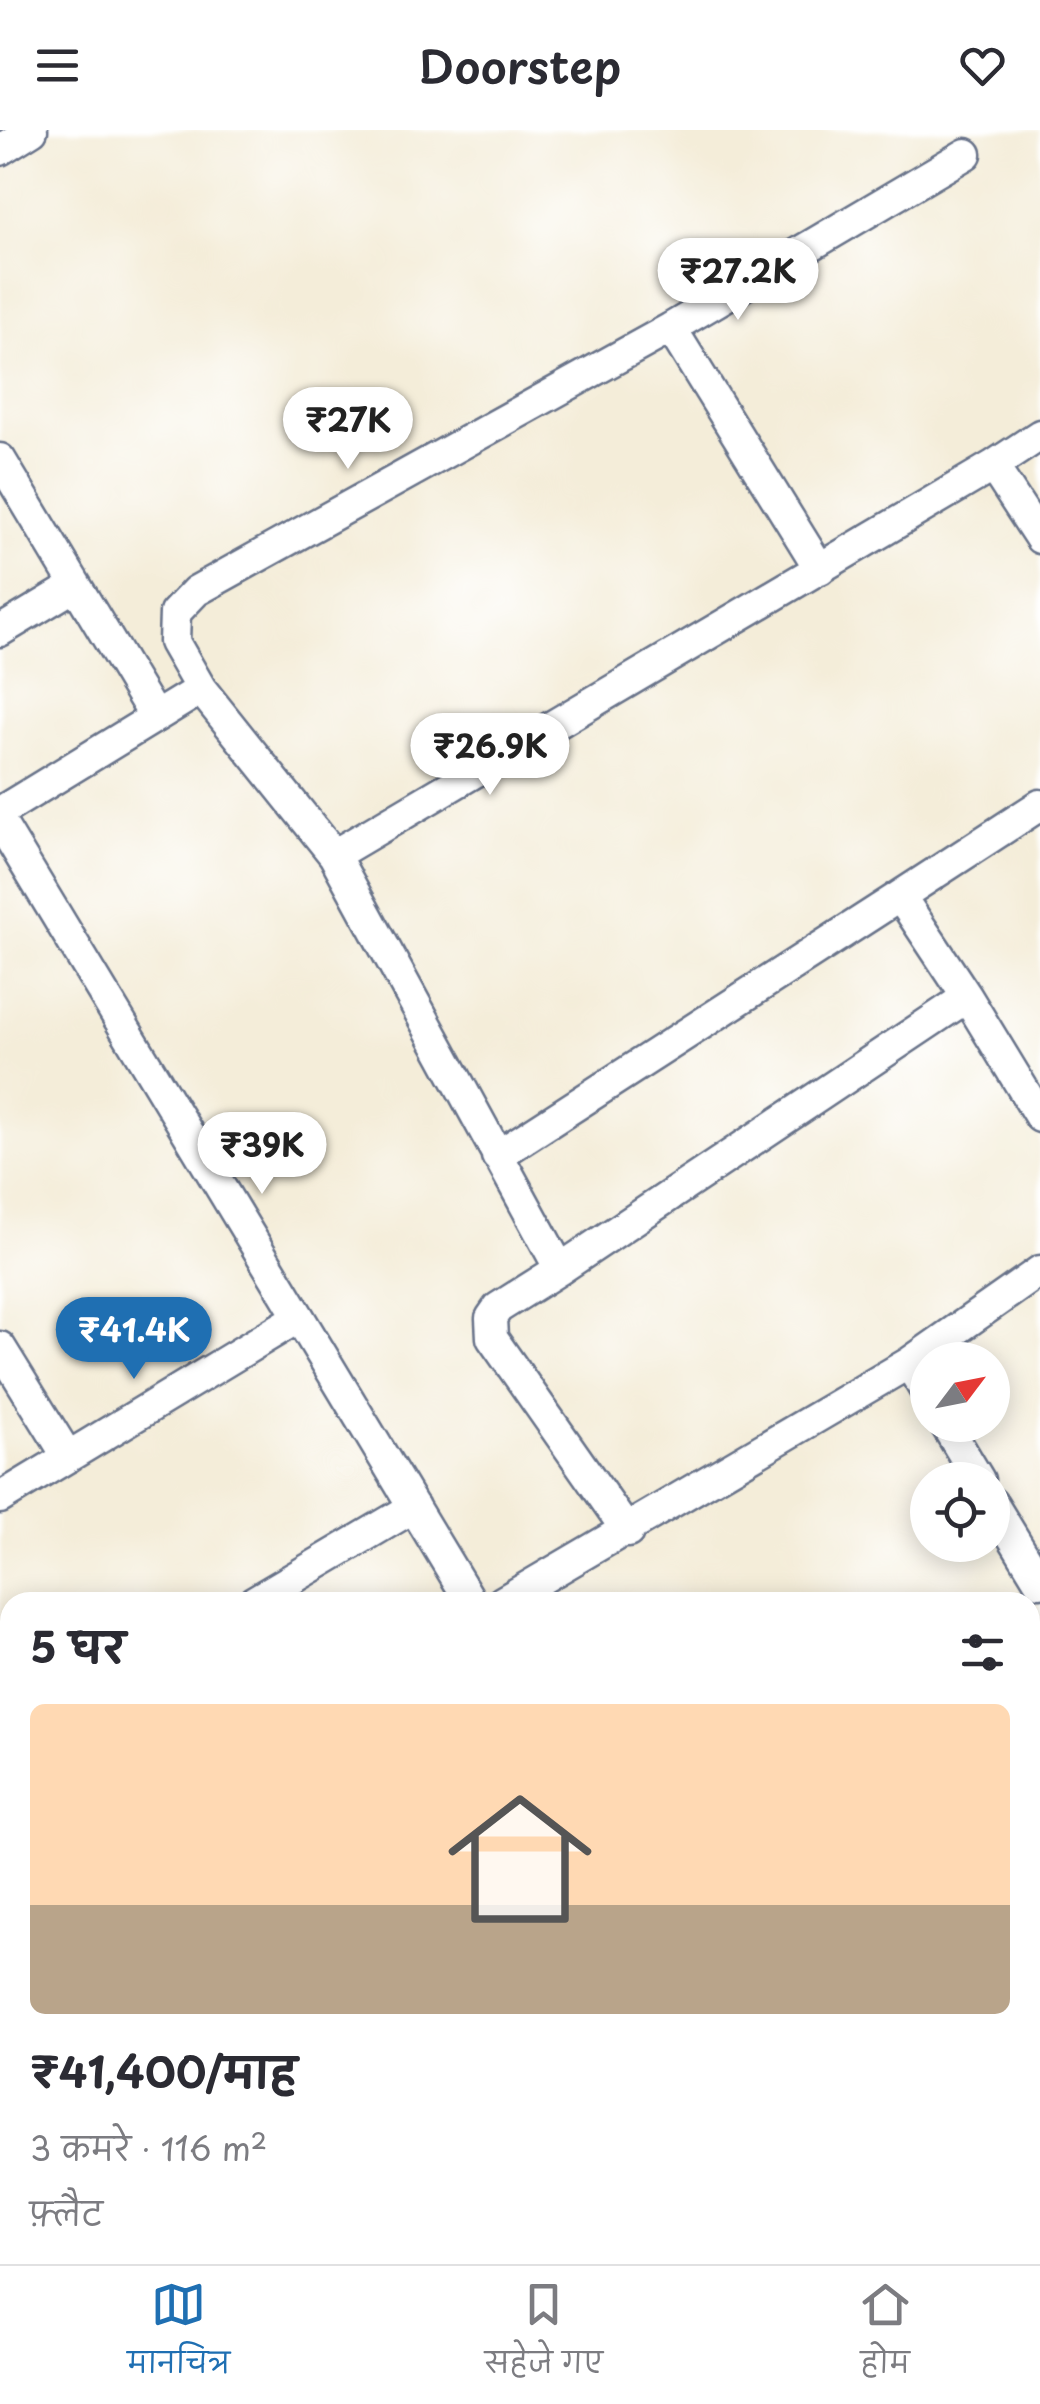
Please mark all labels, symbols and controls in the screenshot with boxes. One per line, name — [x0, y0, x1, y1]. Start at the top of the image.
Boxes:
text: Doorstep — [419, 31, 621, 99]
icon: menu — [30, 38, 85, 93]
icon: heart — [955, 38, 1010, 93]
pin: ₹27.2K — [657, 238, 819, 323]
text: ₹27.2K — [680, 246, 796, 294]
pin: ₹27K — [289, 387, 407, 472]
text: ₹27K — [305, 395, 391, 443]
pin: ₹26.9K — [409, 713, 571, 798]
text: ₹26.9K — [432, 721, 548, 769]
pin: ₹39K — [203, 1112, 321, 1197]
text: ₹39K — [220, 1120, 304, 1168]
pin: ₹41.4K — [53, 1297, 215, 1382]
text: ₹41.4K — [78, 1305, 190, 1353]
north arrow — [910, 1342, 1010, 1442]
map controls — [910, 1342, 1010, 1562]
button: locate — [910, 1462, 1010, 1562]
text: 5 घर — [30, 1614, 125, 1677]
icon: filters — [955, 1625, 1010, 1680]
icon: home — [430, 1769, 610, 1949]
text: ₹41,400/माह — [30, 2039, 297, 2102]
text: 3 कमरे · 116 m² — [30, 2124, 267, 2172]
text: फ़्लैट — [30, 2189, 103, 2237]
tab: मानचित्र — [127, 2277, 230, 2394]
tab: सहेजे गए — [485, 2277, 603, 2394]
tab: होम — [858, 2277, 913, 2394]

